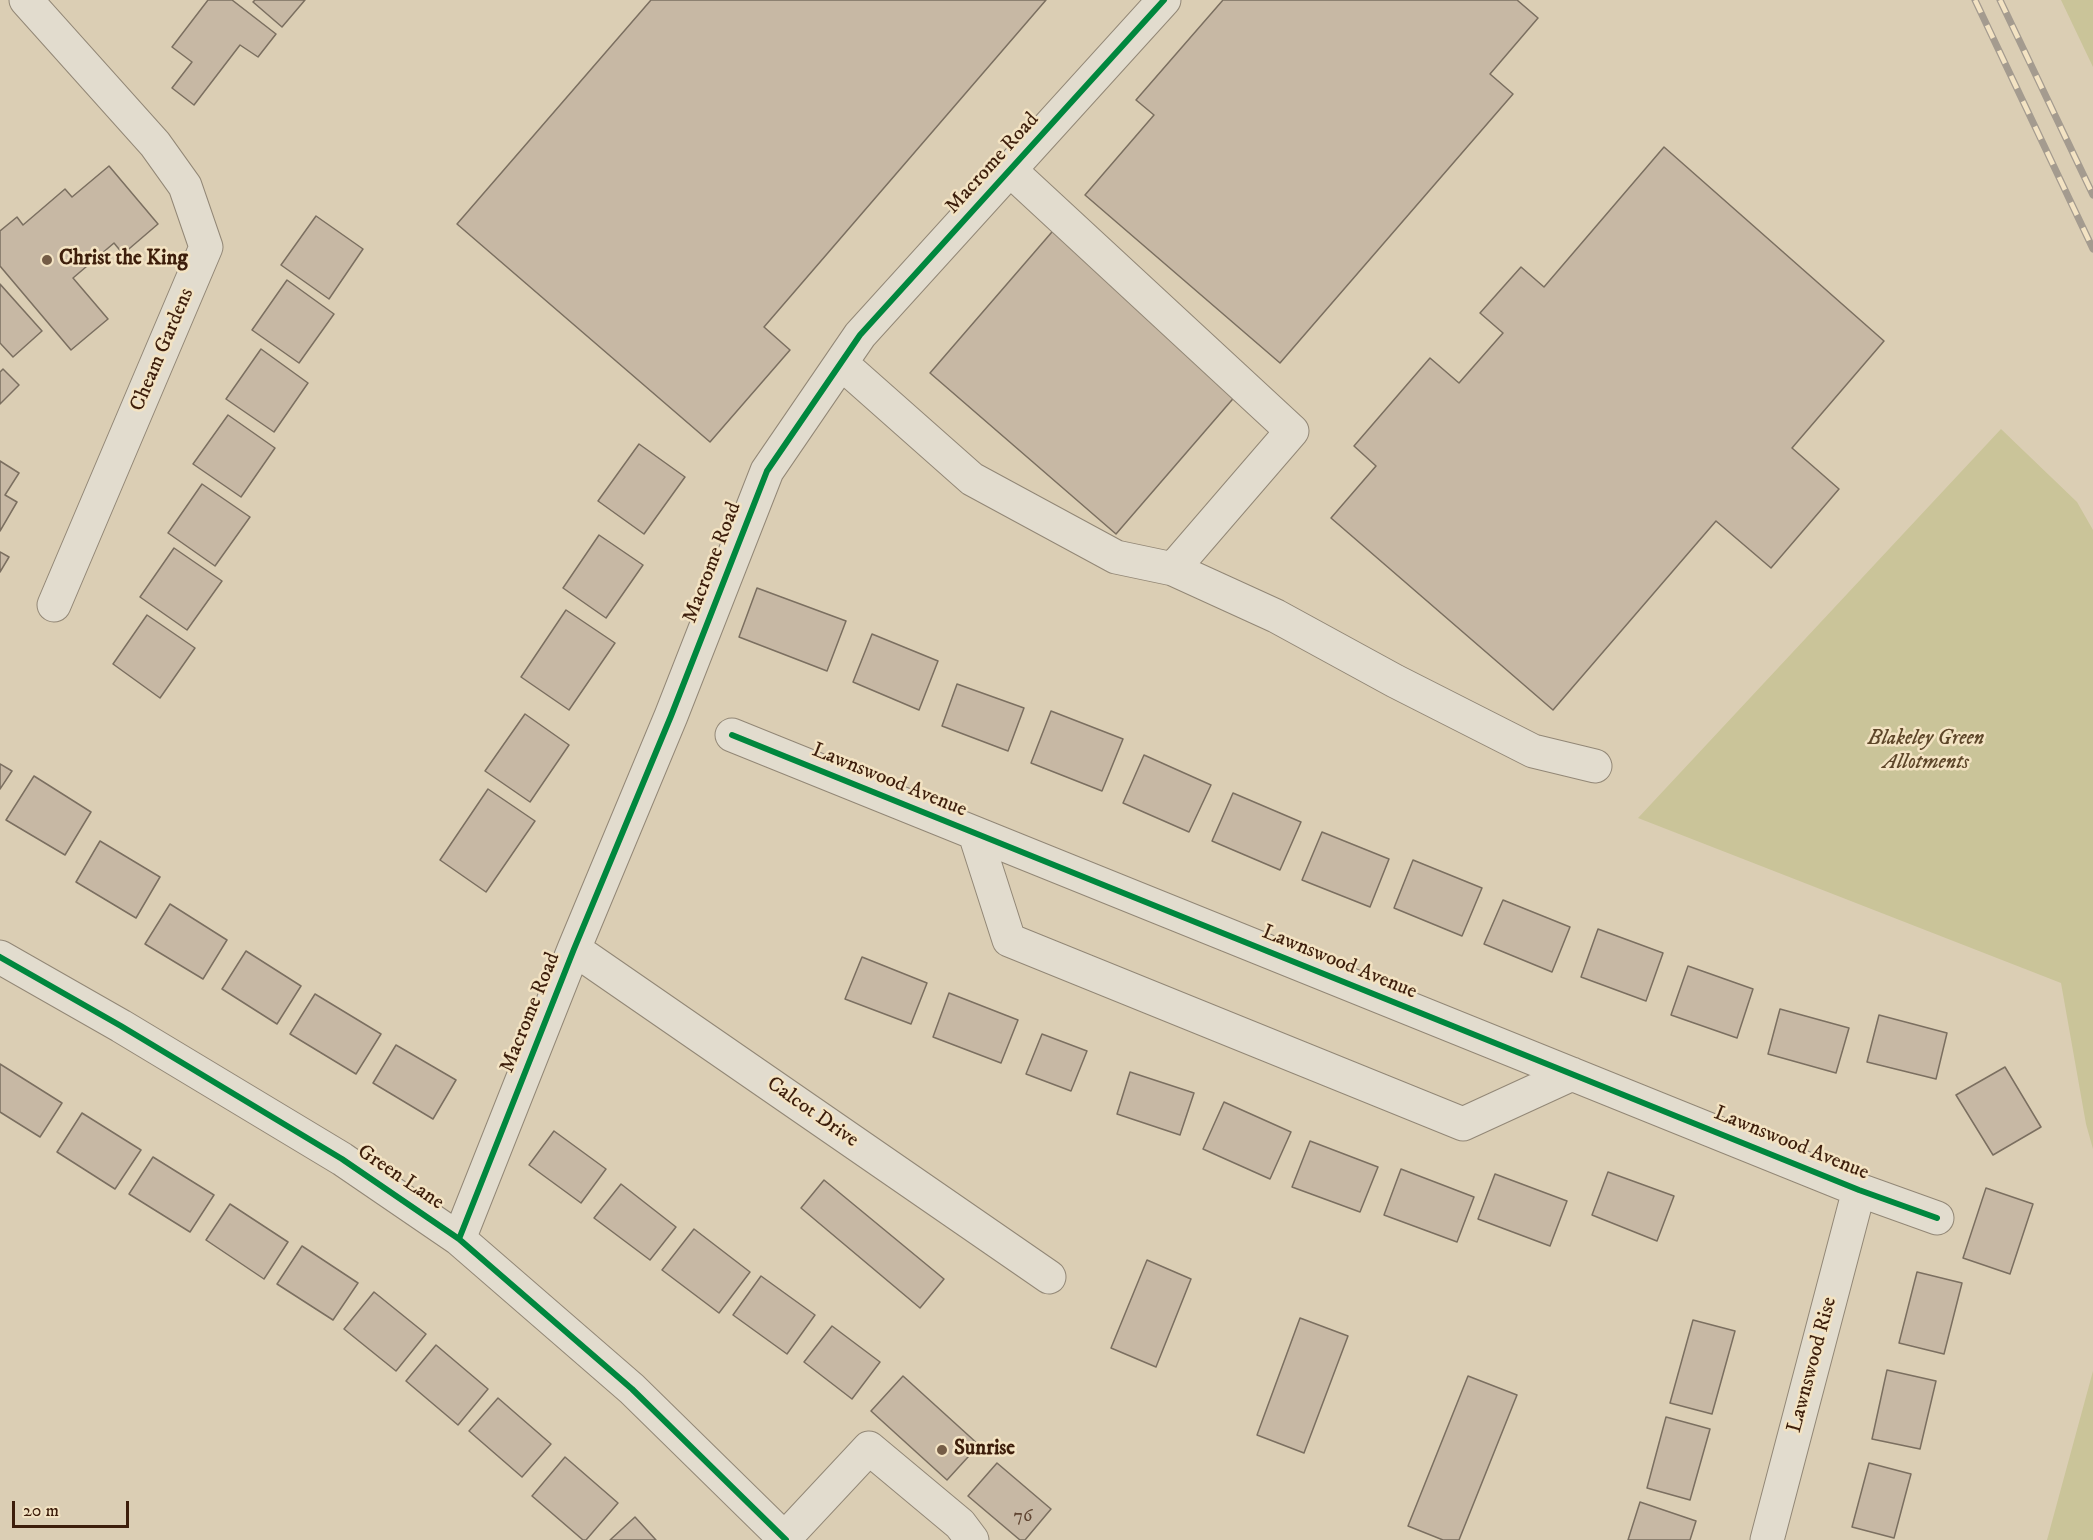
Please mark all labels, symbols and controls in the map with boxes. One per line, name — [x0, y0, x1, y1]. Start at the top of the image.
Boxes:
street label: Macrome Road — [941, 108, 1045, 220]
place label: Christ the King — [59, 247, 188, 273]
marker: Christ the King — [40, 253, 54, 267]
street label: Cheam Gardens — [126, 285, 200, 415]
street label: Macrome Road — [678, 499, 748, 627]
park label: Blakeley Green Allotments — [1868, 727, 1984, 777]
street label: Lawnswood Avenue — [808, 738, 970, 824]
street label: Lawnswood Avenue — [1258, 920, 1420, 1006]
street label: Macrome Road — [495, 949, 567, 1077]
street label: Calcot Drive — [761, 1072, 863, 1154]
street label: Lawnswood Avenue — [1710, 1101, 1872, 1187]
street label: Green Lane — [352, 1140, 448, 1216]
street label: Lawnswood Rise — [1783, 1294, 1843, 1436]
place label: Sunrise — [954, 1437, 1015, 1463]
marker: Sunrise — [935, 1443, 949, 1457]
scale bar — [15, 1489, 132, 1527]
text: 20 m — [23, 1500, 59, 1522]
house number: 76 — [1014, 1506, 1032, 1528]

